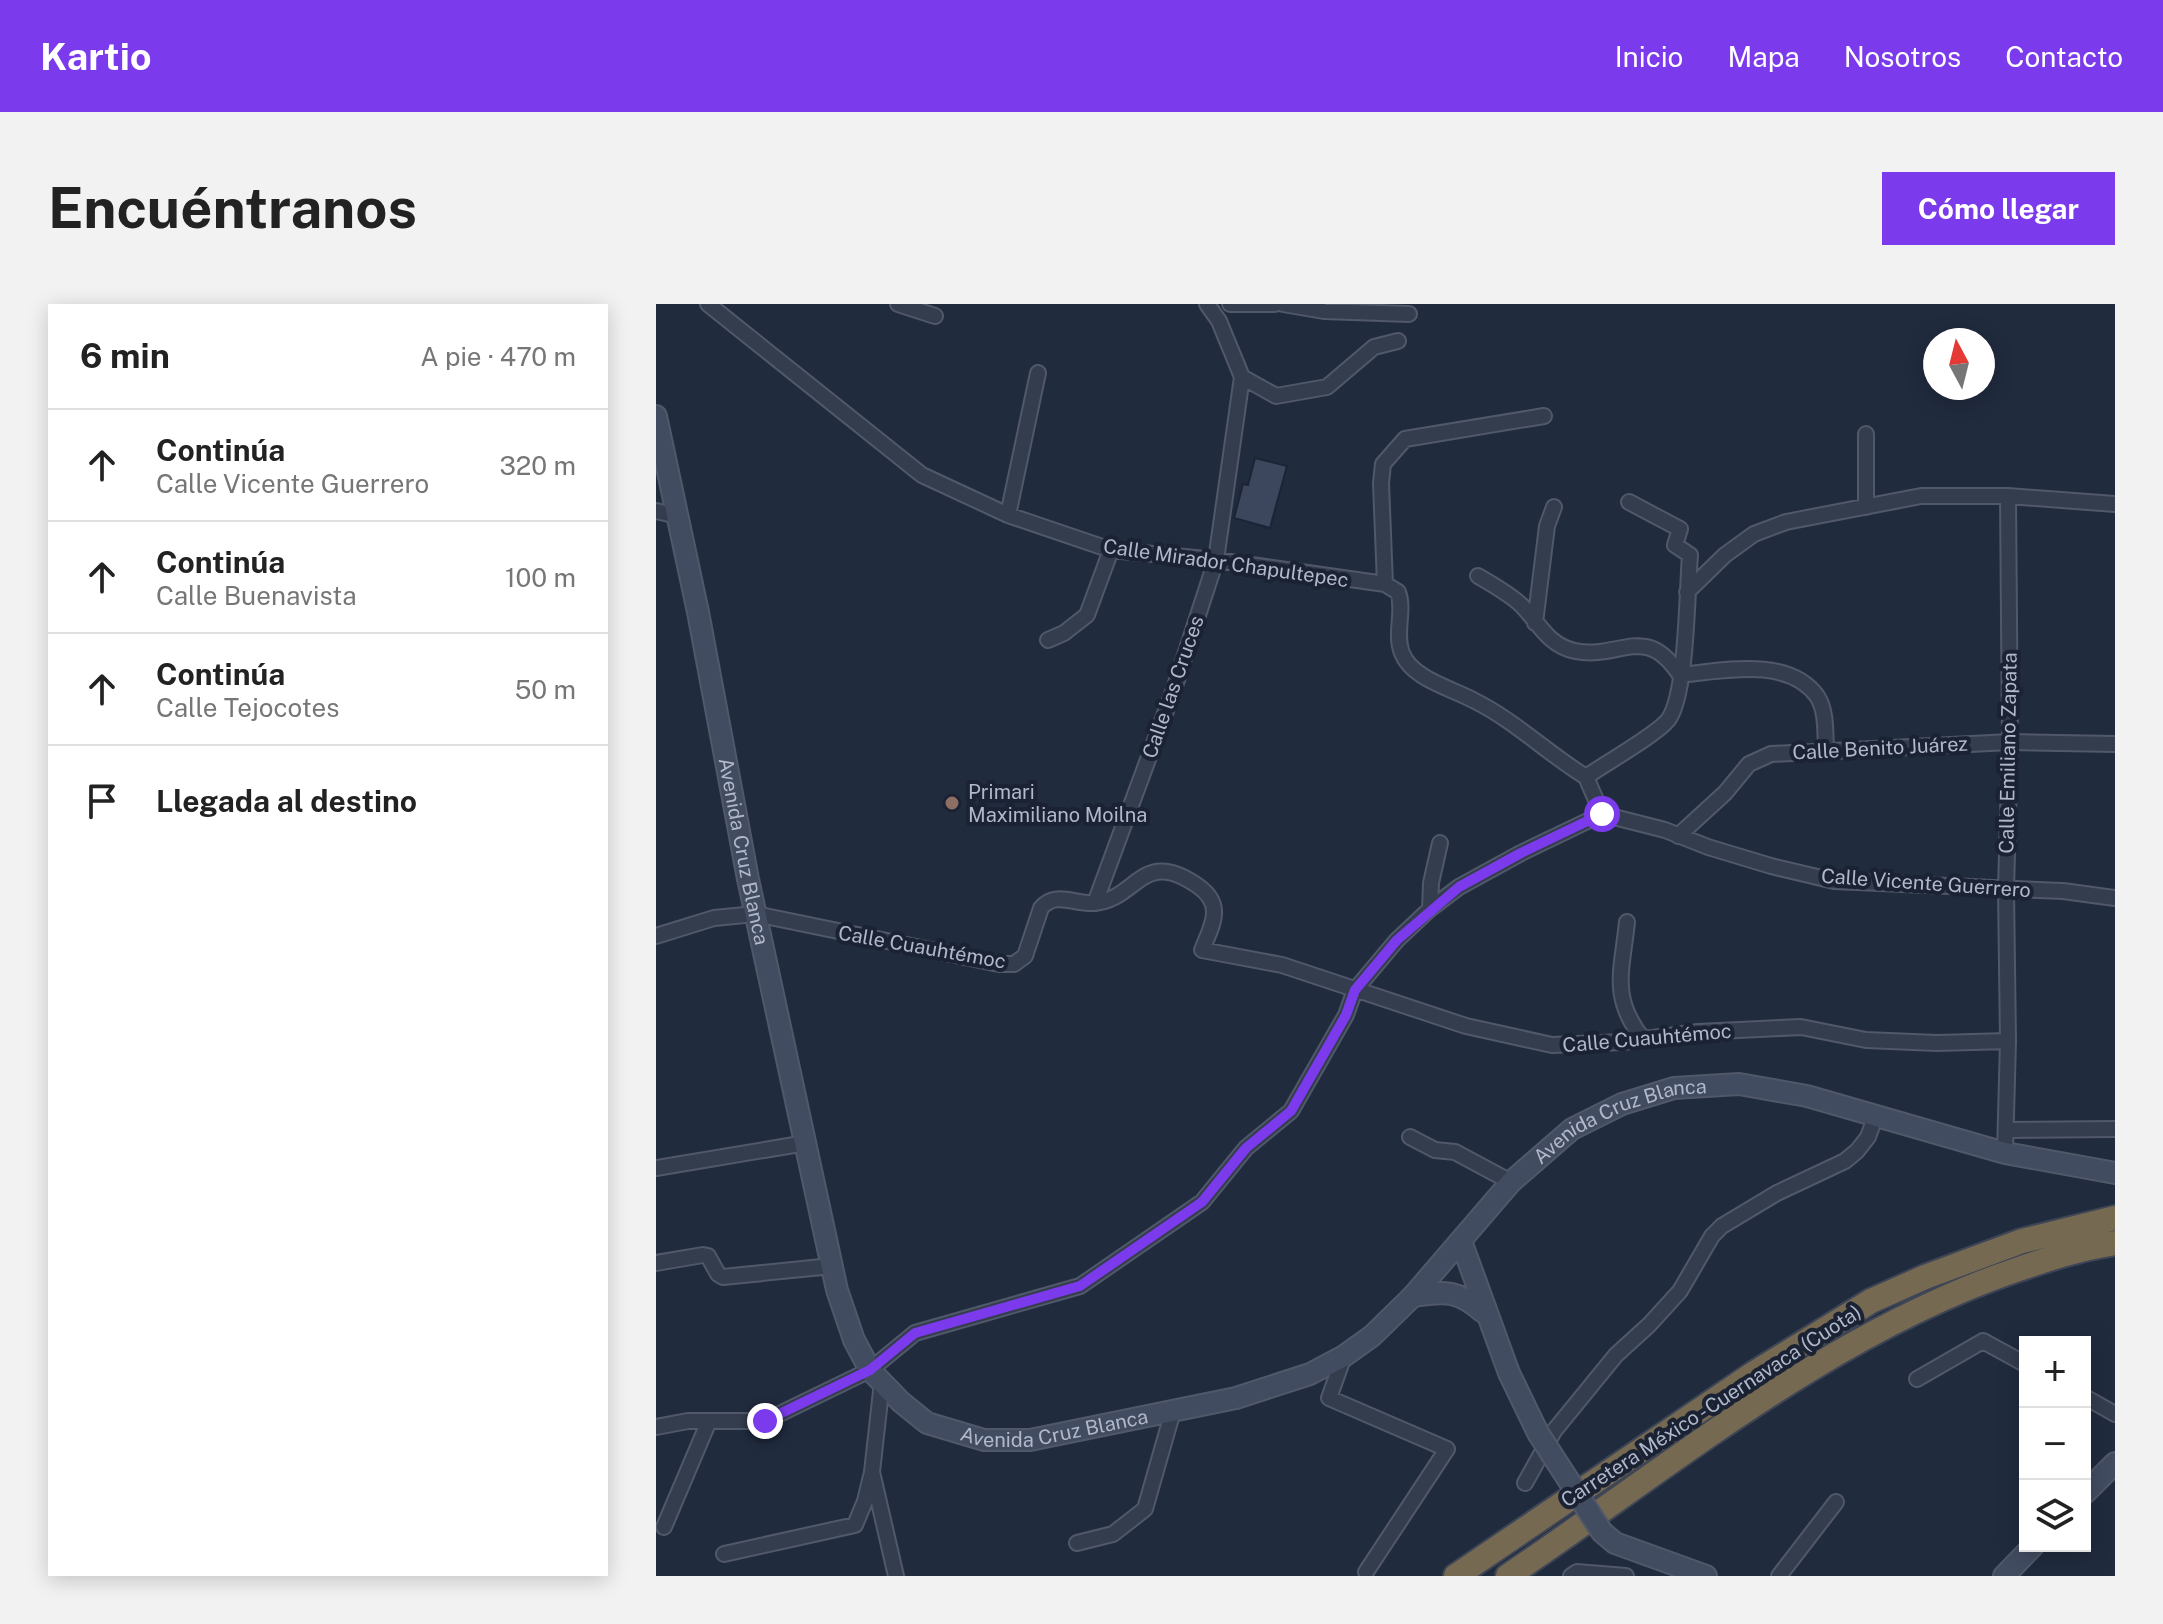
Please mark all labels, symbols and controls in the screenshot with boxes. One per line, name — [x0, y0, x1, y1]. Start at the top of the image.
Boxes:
text: Kartio — [40, 34, 152, 79]
text: Inicio — [1615, 40, 1683, 73]
text: Mapa — [1727, 40, 1800, 73]
text: Nosotros — [1844, 40, 1961, 73]
text: Contacto — [2005, 40, 2123, 73]
button: Cómo llegar — [1882, 172, 2115, 245]
text: Encuéntranos — [48, 175, 417, 241]
north arrow — [1923, 328, 1995, 400]
text: 6 min — [80, 336, 170, 376]
text: A pie · 470 m — [420, 341, 576, 372]
text: Continúa — [156, 432, 285, 468]
icon: ahead — [80, 443, 124, 487]
text: 320 m — [499, 450, 576, 481]
text: Calle Vicente Guerrero — [156, 468, 429, 499]
street label: Calle Mirador Chapultepec — [1102, 534, 1350, 592]
text: Continúa — [156, 544, 285, 580]
icon: ahead — [80, 555, 124, 599]
text: 100 m — [505, 562, 576, 593]
text: Calle Buenavista — [156, 580, 357, 611]
street label: Calle las Cruces — [1137, 613, 1209, 761]
street label: Calle Emiliano Zapata — [1994, 652, 2022, 854]
text: Continúa — [156, 656, 285, 692]
icon: ahead — [80, 667, 124, 711]
text: 50 m — [515, 674, 576, 705]
text: Calle Tejocotes — [156, 692, 339, 723]
street label: Calle Benito Juárez — [1792, 731, 1968, 765]
street label: Avenida Cruz Blanca — [714, 756, 774, 947]
icon: arrive — [80, 779, 124, 823]
place label: Primari Maximiliano Moilna — [968, 780, 1147, 827]
text: Llegada al destino — [156, 783, 417, 819]
marker: Primari Maximiliano Moilna — [943, 794, 961, 812]
route start — [1584, 796, 1620, 832]
street label: Calle Vicente Guerrero — [1820, 864, 2032, 902]
street label: Calle Cuauhtémoc — [836, 920, 1008, 974]
street label: Calle Cuauhtémoc — [1561, 1019, 1733, 1057]
street label: Avenida Cruz Blanca — [1528, 1074, 1707, 1169]
street label: Carretera México - Cuernavaca (Cuota) — [1556, 1300, 1866, 1512]
map controls — [2019, 1336, 2091, 1552]
button: + — [2019, 1336, 2091, 1408]
route end — [747, 1403, 783, 1439]
street label: Avenida Cruz Blanca — [958, 1404, 1150, 1452]
button: − — [2019, 1408, 2091, 1480]
button: layers — [2019, 1480, 2091, 1552]

